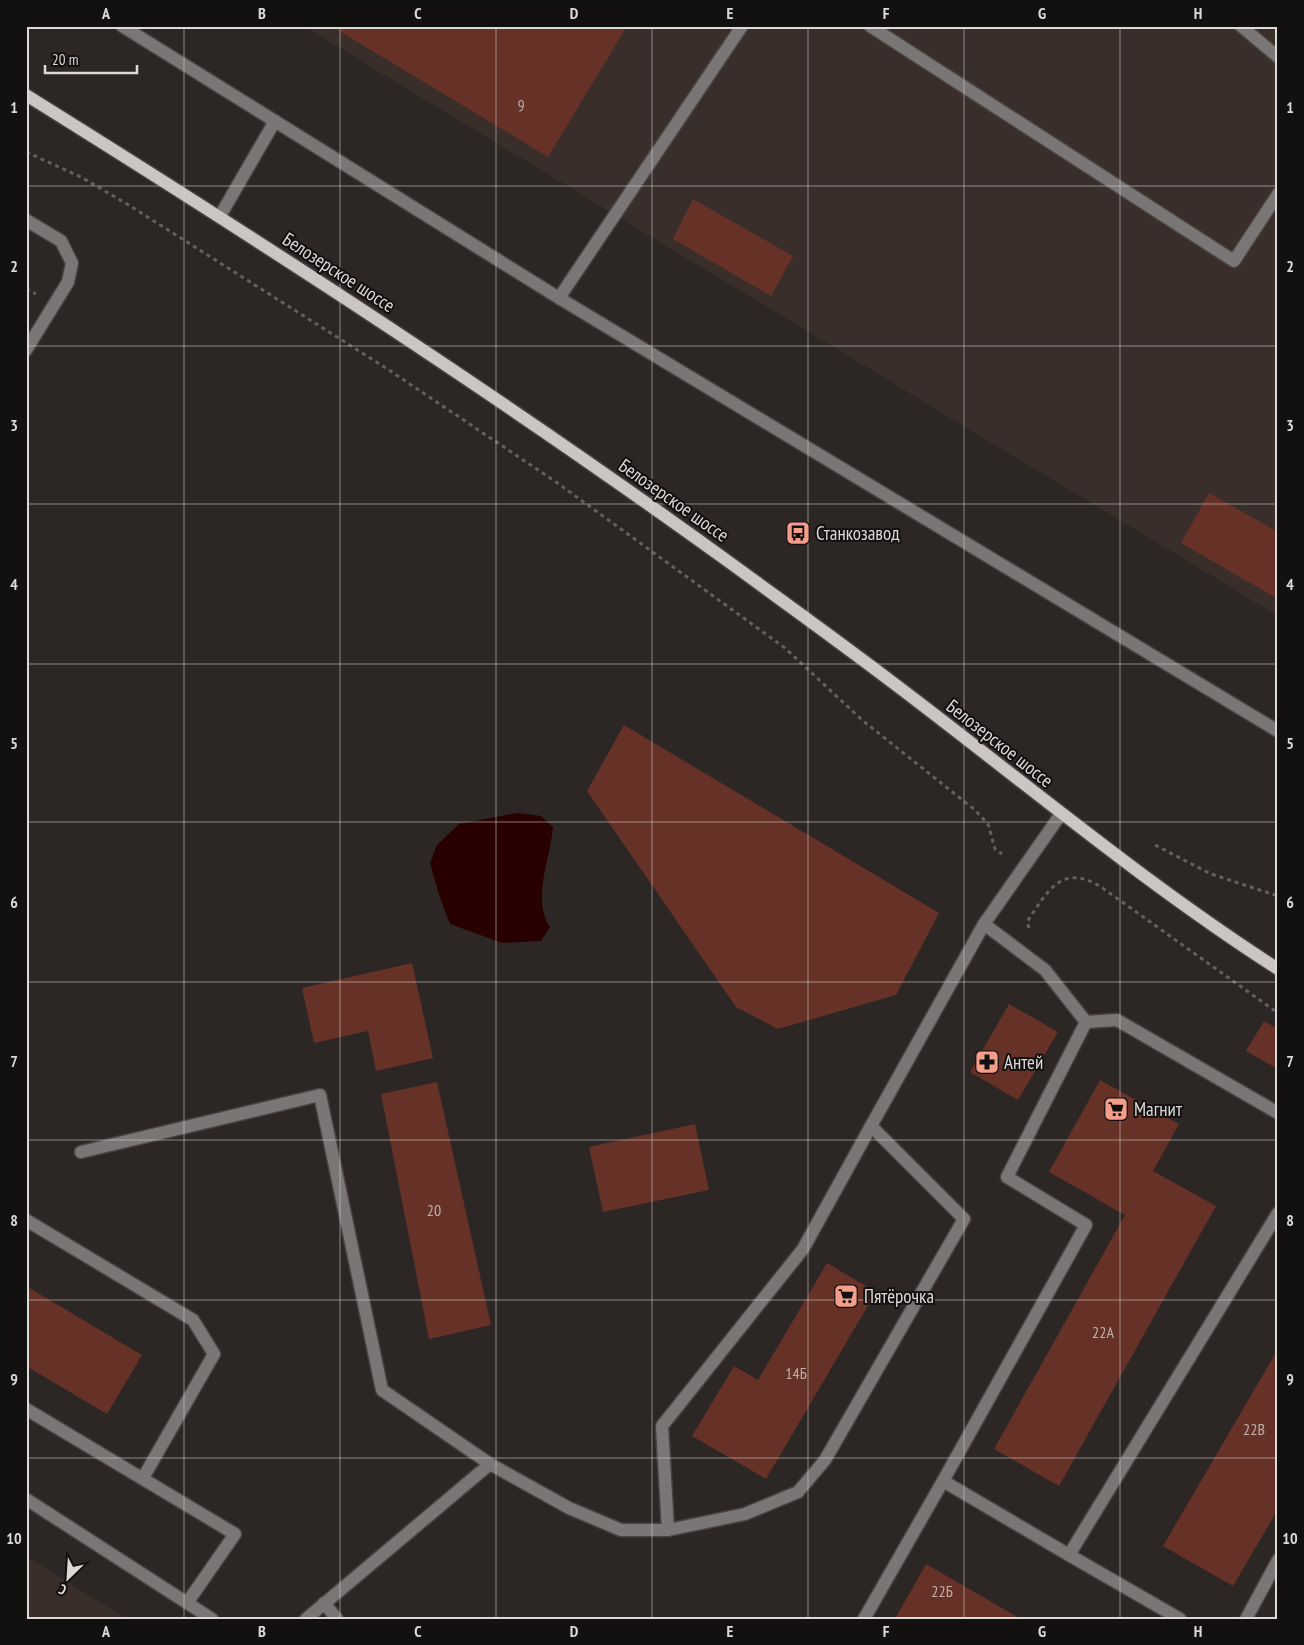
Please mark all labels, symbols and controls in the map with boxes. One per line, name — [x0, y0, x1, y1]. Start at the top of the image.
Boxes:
text: A — [101, 3, 111, 23]
text: B — [258, 3, 266, 23]
text: C — [414, 3, 422, 23]
text: D — [570, 3, 579, 23]
text: E — [727, 3, 734, 23]
text: F — [883, 3, 890, 23]
text: G — [1038, 3, 1046, 23]
text: H — [1194, 3, 1202, 23]
scale bar — [45, 42, 138, 74]
text: 20 m — [52, 50, 78, 69]
house number: 9 — [517, 95, 525, 115]
text: 1 — [10, 97, 18, 117]
text: 1 — [1286, 97, 1294, 117]
street label: Белозерское шоссе — [278, 227, 400, 317]
text: 2 — [10, 256, 18, 276]
text: 2 — [1286, 256, 1294, 276]
text: 3 — [10, 415, 18, 435]
text: 3 — [1286, 415, 1294, 435]
street label: Белозерское шоссе — [614, 453, 734, 547]
bus stop icon: Станкозавод — [785, 520, 811, 546]
place label: Станкозавод — [816, 521, 900, 545]
text: 4 — [10, 574, 18, 594]
text: 4 — [1286, 574, 1294, 594]
street label: Белозерское шоссе — [942, 694, 1058, 792]
text: 5 — [10, 733, 18, 753]
text: 5 — [1286, 733, 1294, 753]
text: 6 — [10, 892, 18, 912]
text: 6 — [1286, 892, 1294, 912]
pharmacy icon: Антей — [974, 1049, 1000, 1075]
place label: Антей — [1004, 1050, 1043, 1074]
text: 7 — [10, 1051, 18, 1071]
text: 7 — [1286, 1051, 1294, 1071]
supermarket icon: Магнит — [1103, 1096, 1129, 1122]
place label: Магнит — [1134, 1097, 1183, 1121]
house number: 20 — [427, 1200, 441, 1220]
text: 8 — [10, 1210, 18, 1230]
text: 8 — [1286, 1210, 1294, 1230]
supermarket icon: Пятёрочка — [833, 1283, 859, 1309]
place label: Пятёрочка — [864, 1284, 934, 1308]
house number: 22А — [1092, 1322, 1114, 1342]
house number: 14Б — [785, 1363, 807, 1383]
text: 9 — [10, 1369, 18, 1389]
text: 9 — [1286, 1369, 1294, 1389]
house number: 22В — [1243, 1419, 1265, 1439]
text: 10 — [6, 1528, 22, 1548]
text: 10 — [1282, 1528, 1298, 1548]
north arrow — [42, 1552, 92, 1602]
text: С — [55, 1580, 69, 1599]
house number: 22Б — [931, 1581, 953, 1601]
text: A — [101, 1621, 111, 1641]
text: B — [258, 1621, 266, 1641]
text: C — [414, 1621, 422, 1641]
text: D — [570, 1621, 579, 1641]
text: E — [727, 1621, 734, 1641]
text: F — [883, 1621, 890, 1641]
text: G — [1038, 1621, 1046, 1641]
text: H — [1194, 1621, 1202, 1641]

